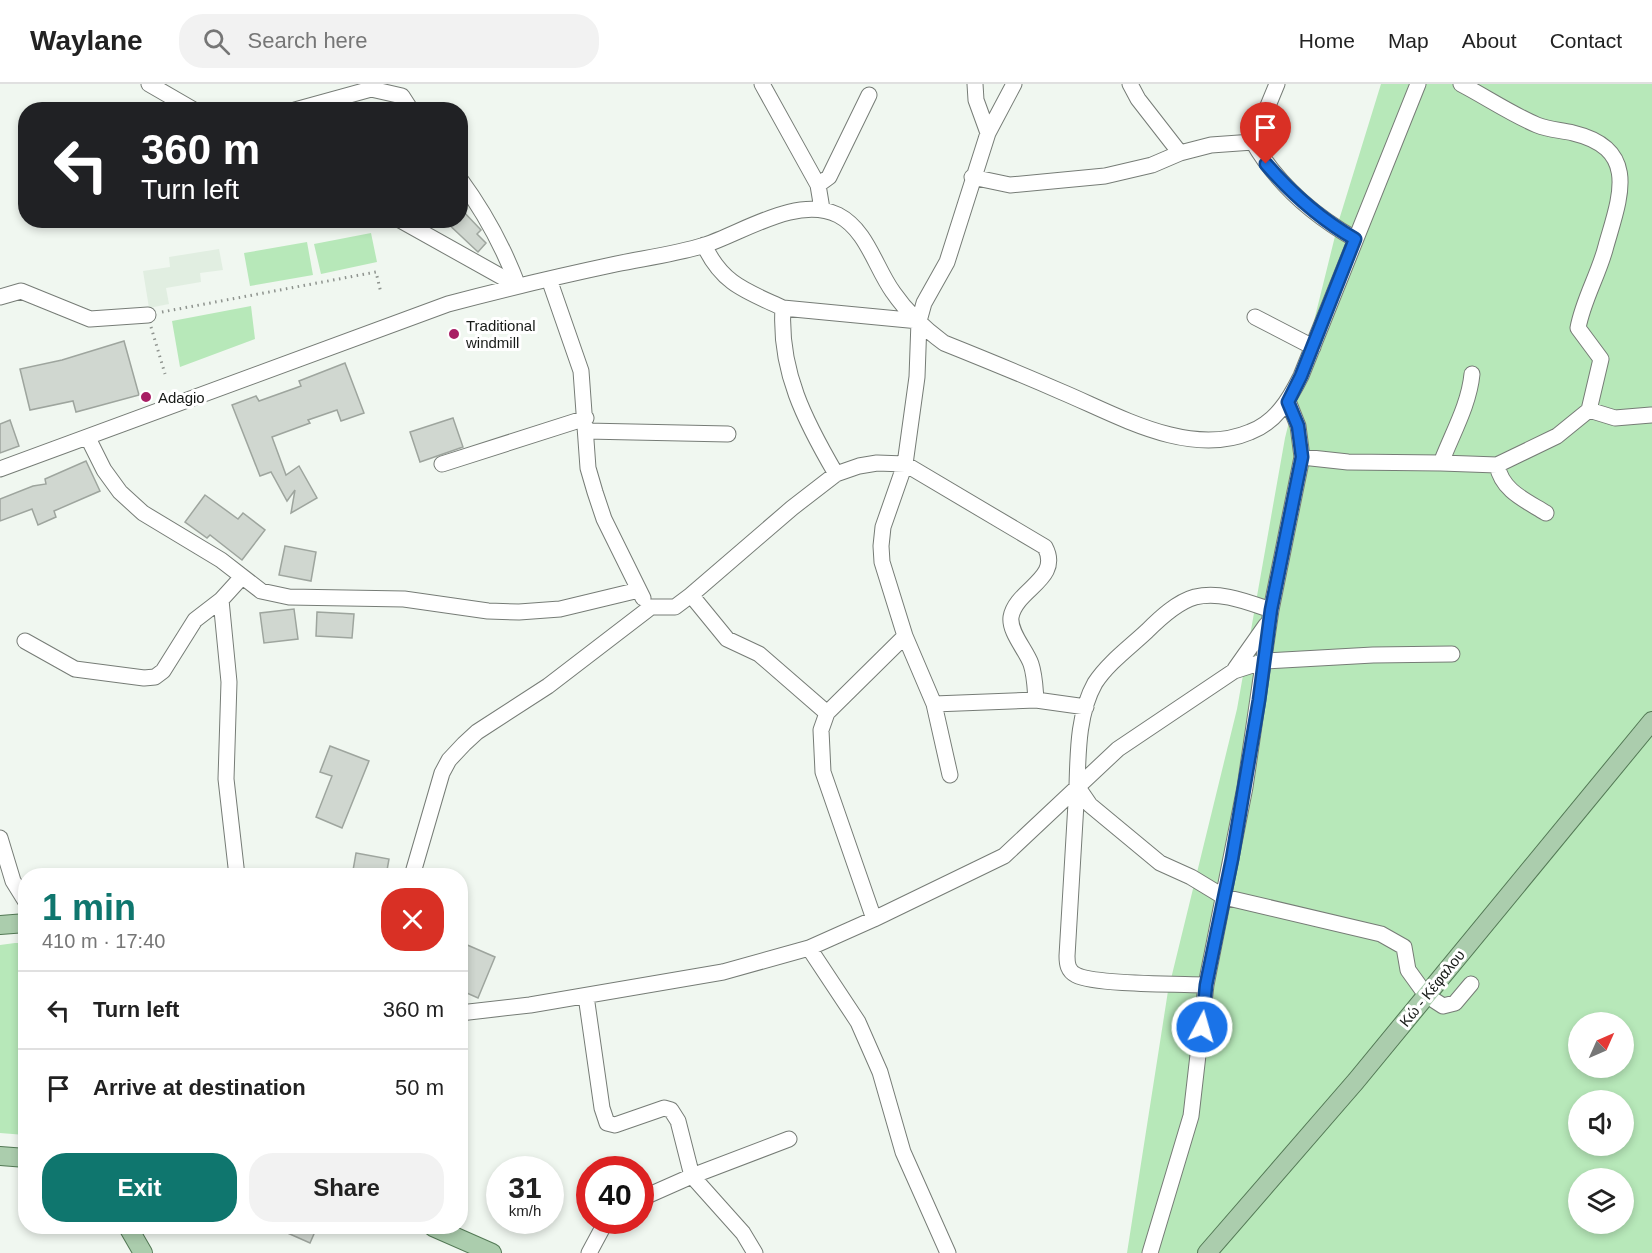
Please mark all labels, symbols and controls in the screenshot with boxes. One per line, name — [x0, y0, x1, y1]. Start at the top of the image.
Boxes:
search box — [179, 14, 599, 68]
text: Waylane — [30, 25, 143, 56]
icon: search — [200, 25, 233, 58]
text: Search here — [248, 28, 367, 53]
text: Home — [1299, 29, 1355, 52]
text: Map — [1388, 29, 1429, 52]
text: About — [1462, 29, 1517, 52]
text: Contact — [1550, 29, 1622, 52]
pin — [1240, 102, 1291, 164]
icon: arrive — [1249, 111, 1282, 144]
icon: left — [42, 126, 120, 204]
text: 360 m — [141, 126, 260, 173]
text: Turn left — [141, 175, 239, 205]
place label: Traditional windmill — [465, 317, 535, 351]
marker: Traditional windmill — [447, 327, 461, 341]
place label: Adagio — [158, 389, 205, 406]
marker: Adagio — [139, 390, 153, 404]
text: 1 min — [42, 887, 136, 928]
button: close — [381, 888, 444, 951]
text: 410 m · 17:40 — [42, 930, 165, 952]
street label: Κώ - Κέφαλου — [1396, 946, 1468, 1030]
icon: left — [42, 994, 75, 1027]
position arrow — [1170, 995, 1234, 1059]
text: Turn left — [93, 997, 179, 1022]
text: 360 m — [383, 997, 444, 1022]
north arrow — [1568, 1012, 1634, 1078]
map controls — [1568, 1012, 1634, 1234]
icon: arrive — [42, 1072, 75, 1105]
text: Arrive at destination — [93, 1075, 306, 1100]
text: 50 m — [395, 1075, 444, 1100]
button: sound — [1568, 1090, 1634, 1156]
button: Exit — [42, 1153, 237, 1222]
button: Share — [249, 1153, 444, 1222]
speed limit sign: 40 — [576, 1156, 654, 1234]
button: layers — [1568, 1168, 1634, 1234]
text: 31 — [508, 1171, 542, 1204]
text: km/h — [509, 1202, 541, 1219]

